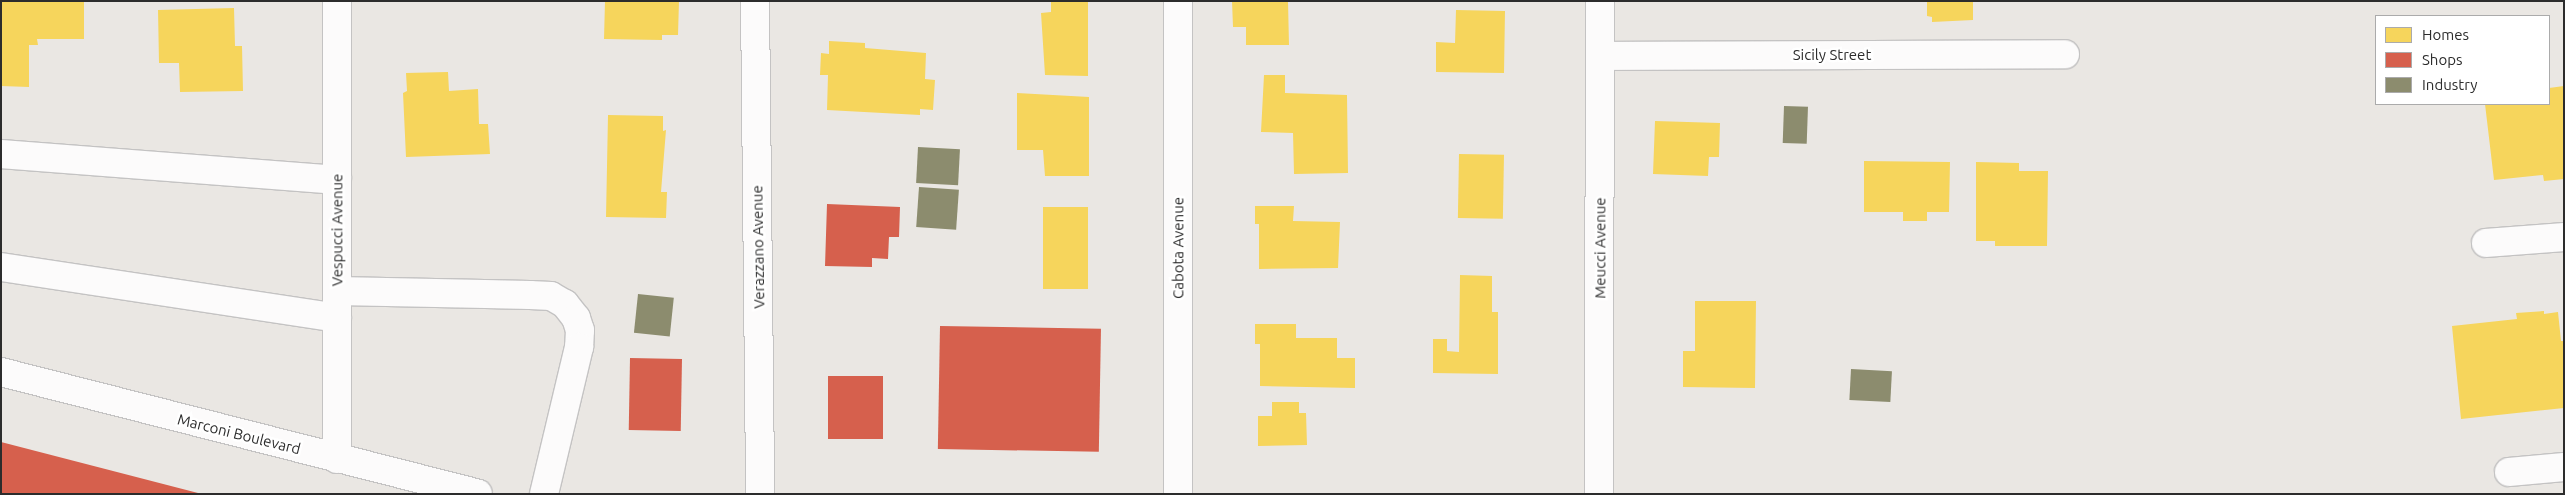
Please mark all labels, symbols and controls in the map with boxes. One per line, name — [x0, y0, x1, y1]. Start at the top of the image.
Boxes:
legend — [2375, 15, 2550, 105]
text: Homes — [2422, 26, 2469, 43]
street label: Sicily Street — [1793, 46, 1871, 64]
text: Shops — [2422, 51, 2463, 68]
text: Industry — [2422, 76, 2477, 93]
street label: Vespucci Avenue — [328, 174, 346, 286]
street label: Verazzano Avenue — [748, 185, 768, 309]
street label: Cabota Avenue — [1169, 197, 1187, 299]
street label: Meucci Avenue — [1591, 197, 1609, 299]
street label: Marconi Boulevard — [176, 410, 302, 458]

